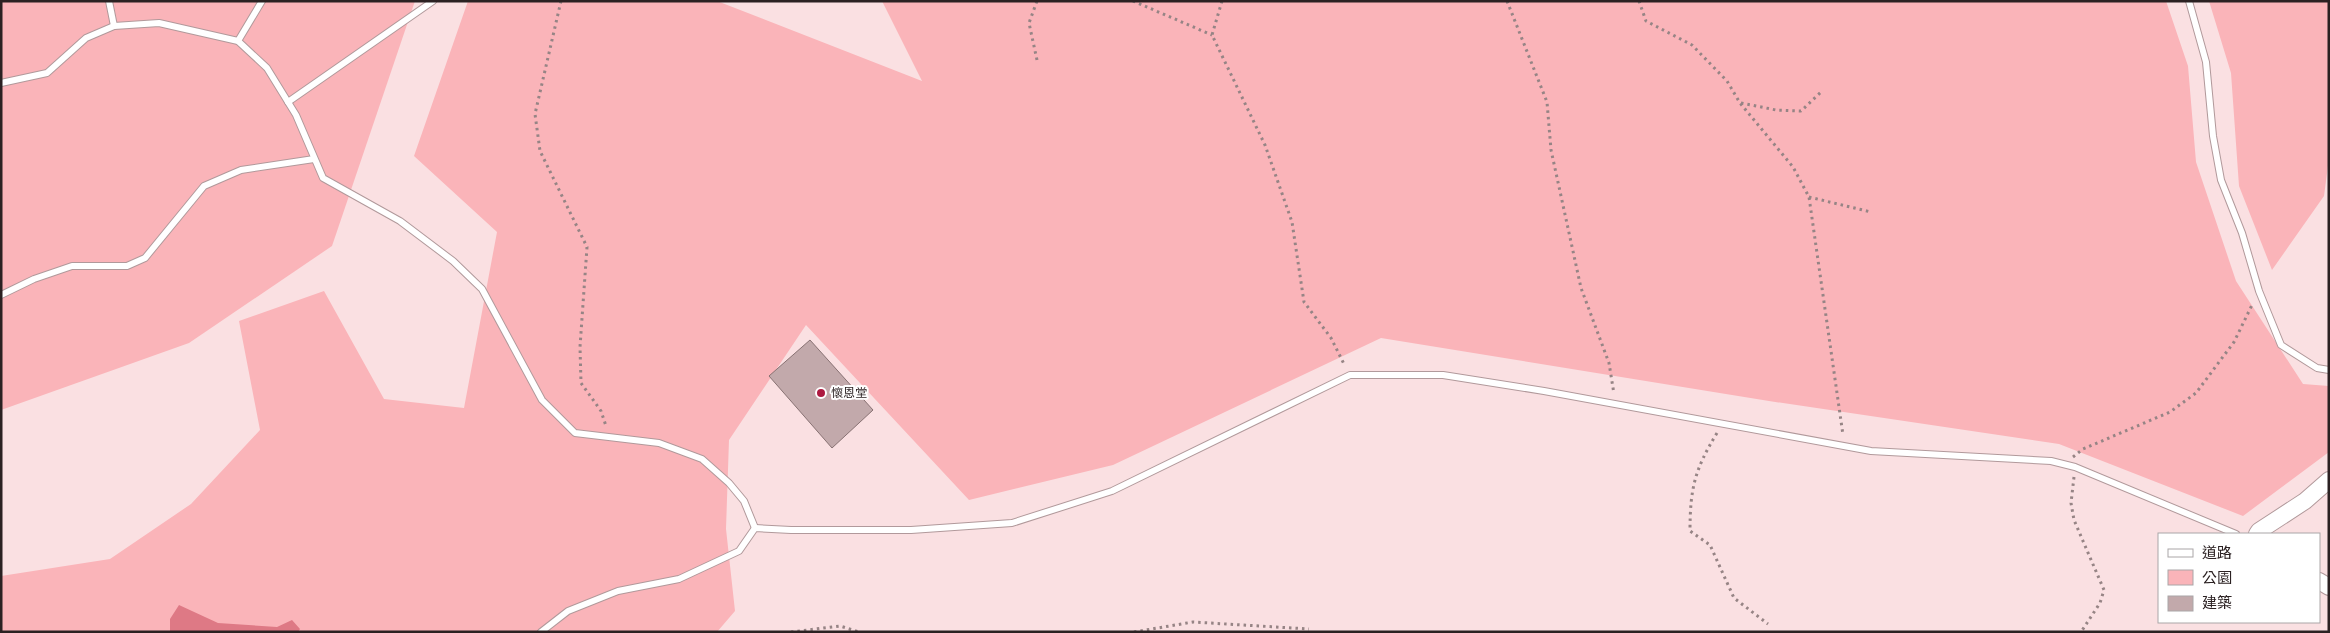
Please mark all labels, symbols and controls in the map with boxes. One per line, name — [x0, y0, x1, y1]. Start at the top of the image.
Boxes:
place label: 懷恩堂 — [831, 386, 867, 400]
marker: 懷恩堂 — [815, 387, 827, 399]
legend — [2158, 533, 2320, 623]
text: 道路 — [2202, 544, 2232, 562]
text: 公園 — [2202, 569, 2232, 587]
text: 建築 — [2202, 594, 2232, 612]

